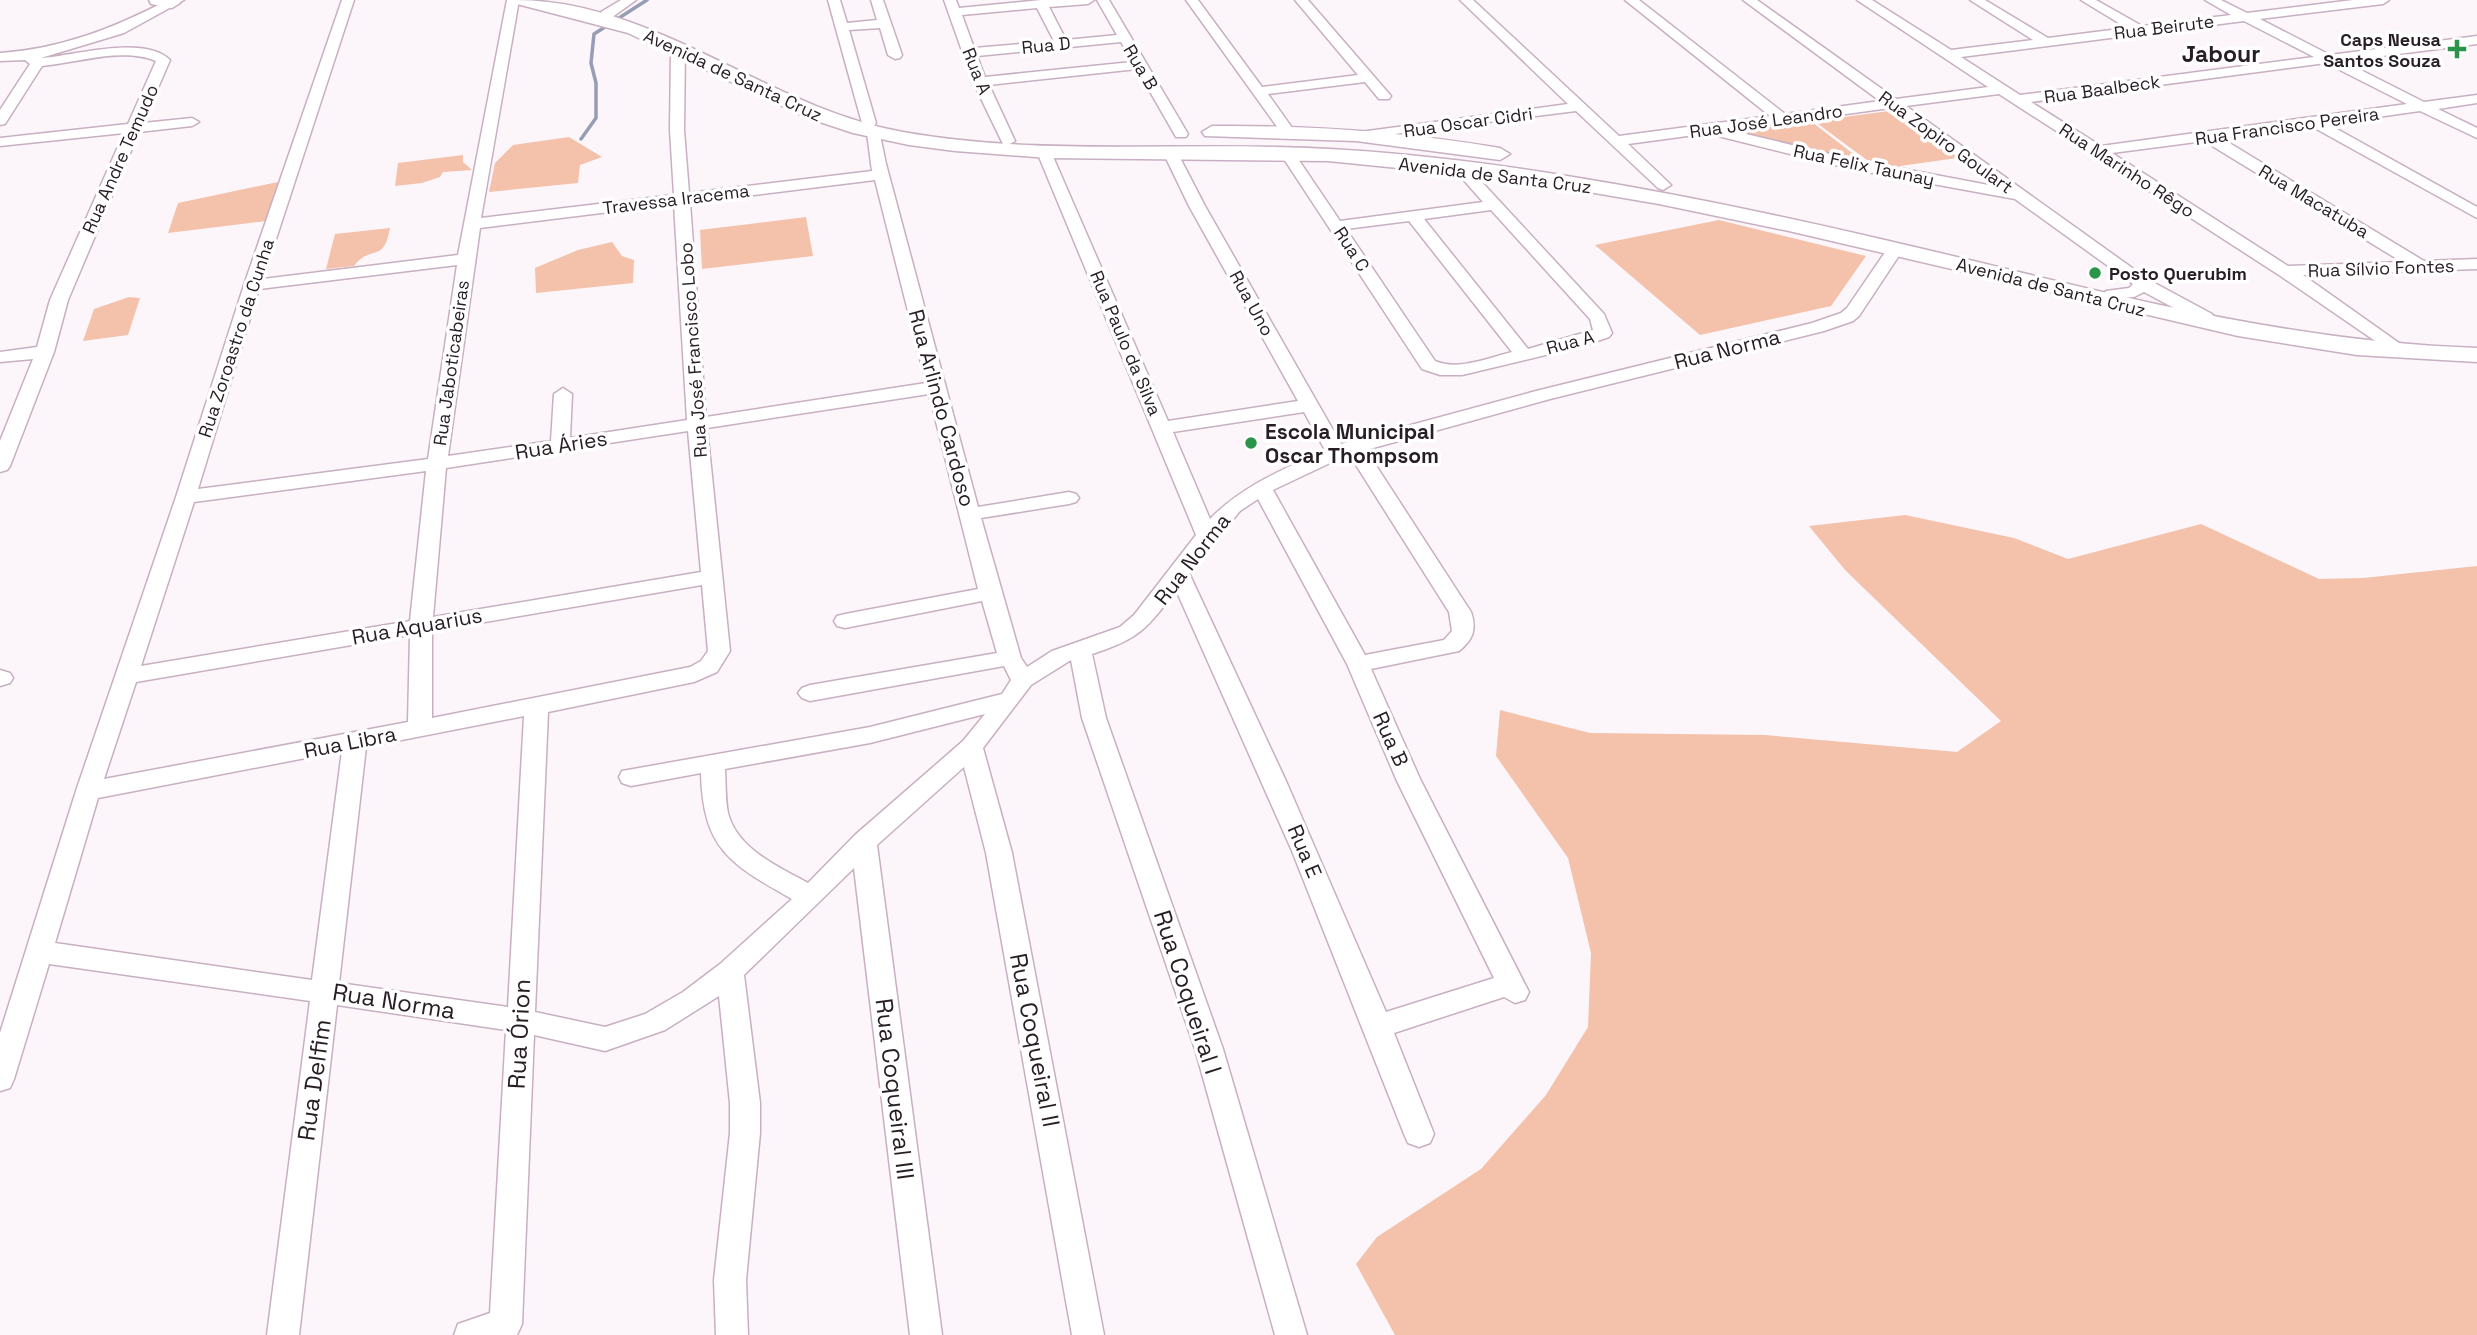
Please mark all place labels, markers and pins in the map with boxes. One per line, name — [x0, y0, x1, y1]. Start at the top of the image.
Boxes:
place label: Caps Neusa Santos Souza — [2323, 28, 2442, 72]
marker: Caps Neusa Santos Souza — [2447, 39, 2467, 59]
place label: Posto Querubim — [2109, 262, 2247, 285]
marker: Posto Querubim — [2087, 265, 2103, 281]
place label: Escola Municipal Oscar Thompsom — [1265, 418, 1439, 469]
marker: Escola Municipal Oscar Thompsom — [1243, 435, 1259, 451]

